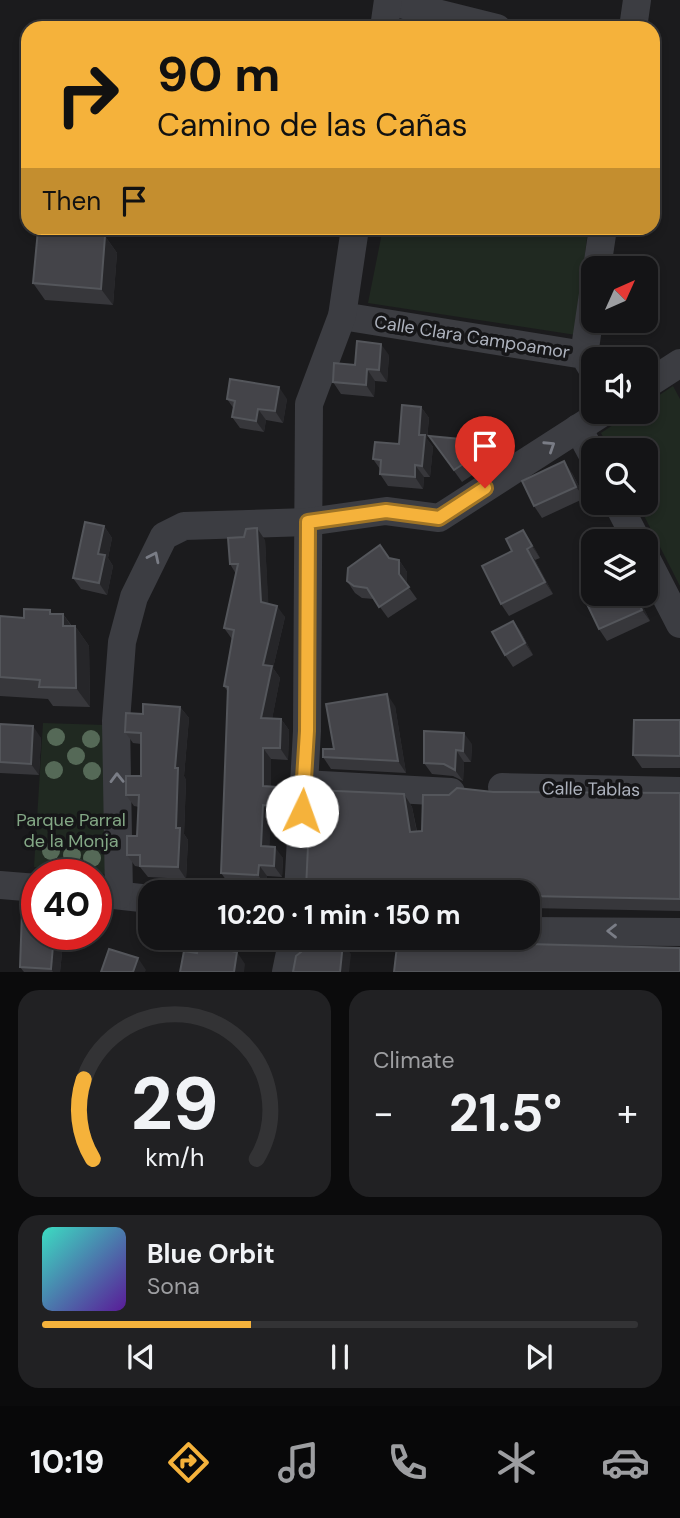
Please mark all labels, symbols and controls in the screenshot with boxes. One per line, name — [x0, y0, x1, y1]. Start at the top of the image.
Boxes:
text: 90 m — [157, 42, 280, 106]
icon: right — [42, 49, 133, 140]
text: Camino de las Cañas — [157, 104, 467, 146]
icon: arrive — [115, 182, 153, 220]
text: Then — [42, 184, 101, 218]
north arrow — [581, 256, 658, 332]
map controls — [581, 256, 658, 606]
street label: Calle Clara Campoamor — [373, 310, 572, 364]
button: sound — [581, 347, 658, 424]
pin — [455, 416, 515, 488]
icon: arrive — [466, 427, 504, 465]
button: search — [581, 438, 658, 515]
one-way arrow — [542, 442, 555, 454]
button: layers — [581, 529, 658, 606]
one-way arrow — [145, 552, 159, 564]
one-way arrow — [109, 772, 124, 783]
position arrow — [265, 774, 339, 848]
street label: Calle Tablas — [542, 776, 640, 802]
park label: Parque Parral de la Monja — [16, 808, 126, 853]
speed limit sign: 40 — [21, 859, 112, 950]
text: 10:20 · 1 min · 150 m — [218, 898, 460, 932]
one-way arrow — [606, 924, 617, 939]
text: Climate — [373, 1045, 455, 1075]
text: 29 — [131, 1058, 218, 1153]
text: 21.5° — [449, 1079, 562, 1147]
text: − — [373, 1088, 394, 1138]
text: + — [617, 1088, 638, 1138]
text: km/h — [145, 1141, 204, 1174]
text: Blue Orbit — [147, 1237, 275, 1271]
text: Sona — [147, 1271, 200, 1301]
icon: previous — [122, 1338, 160, 1376]
icon: pause — [321, 1338, 359, 1376]
icon: next — [520, 1338, 558, 1376]
icon: directions — [164, 1438, 213, 1487]
icon: music — [274, 1438, 323, 1487]
icon: phone — [383, 1438, 432, 1487]
icon: climate — [492, 1438, 541, 1487]
icon: car — [601, 1438, 650, 1487]
text: 10:19 — [30, 1441, 104, 1483]

